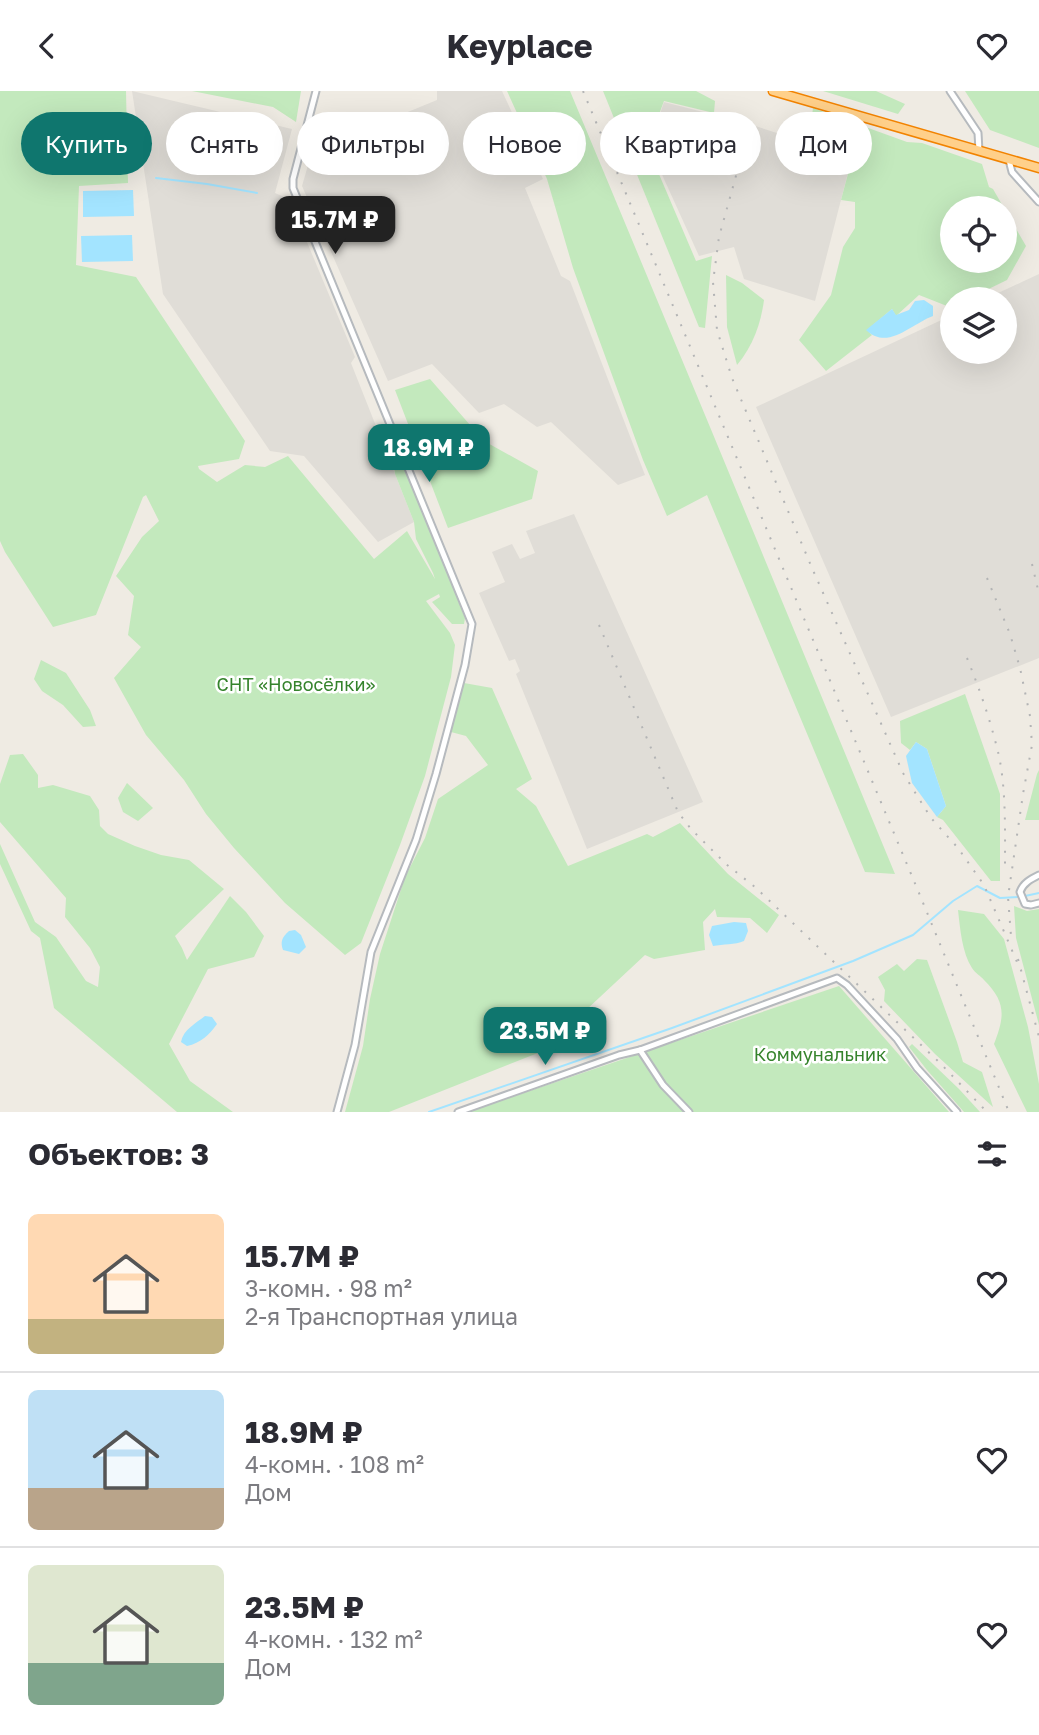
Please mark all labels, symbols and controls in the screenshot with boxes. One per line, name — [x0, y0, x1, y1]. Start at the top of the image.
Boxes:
icon: back — [28, 27, 66, 65]
text: Keyplace — [446, 27, 593, 65]
icon: heart — [973, 27, 1011, 65]
chip: Купить — [21, 112, 152, 175]
chip: Снять — [166, 112, 283, 175]
chip: Фильтры — [297, 112, 449, 175]
chip: Новое — [463, 112, 586, 175]
chip: Квартира — [600, 112, 761, 175]
chip: Дом — [775, 112, 872, 175]
map controls — [940, 196, 1017, 364]
button: locate — [940, 196, 1017, 273]
pin: 15.7M ₽ — [270, 197, 400, 256]
text: 15.7M ₽ — [291, 205, 379, 233]
button: layers — [940, 287, 1017, 364]
pin: 18.9M ₽ — [364, 425, 494, 484]
text: 18.9M ₽ — [384, 433, 474, 461]
park label: СНТ «Новосёлки» — [217, 673, 375, 695]
pin: 23.5M ₽ — [480, 1007, 610, 1067]
text: 23.5M ₽ — [499, 1016, 591, 1044]
park label: Коммунальник — [754, 1043, 886, 1065]
icon: filters — [973, 1135, 1011, 1173]
text: Объектов: 3 — [28, 1136, 209, 1172]
text: 15.7M ₽ — [245, 1238, 359, 1274]
icon: home — [84, 1242, 168, 1326]
icon: heart — [973, 1265, 1011, 1303]
text: 3-комн. · 98 m² — [245, 1274, 412, 1302]
text: 2-я Транспортная улица — [245, 1302, 518, 1330]
text: 18.9M ₽ — [245, 1414, 363, 1450]
icon: home — [84, 1418, 168, 1502]
icon: heart — [973, 1441, 1011, 1479]
text: 4-комн. · 108 m² — [245, 1450, 424, 1478]
text: Дом — [245, 1478, 292, 1506]
text: 23.5M ₽ — [245, 1589, 364, 1625]
icon: home — [84, 1593, 168, 1677]
icon: heart — [973, 1616, 1011, 1654]
text: 4-комн. · 132 m² — [245, 1625, 423, 1653]
text: Дом — [245, 1653, 292, 1681]

